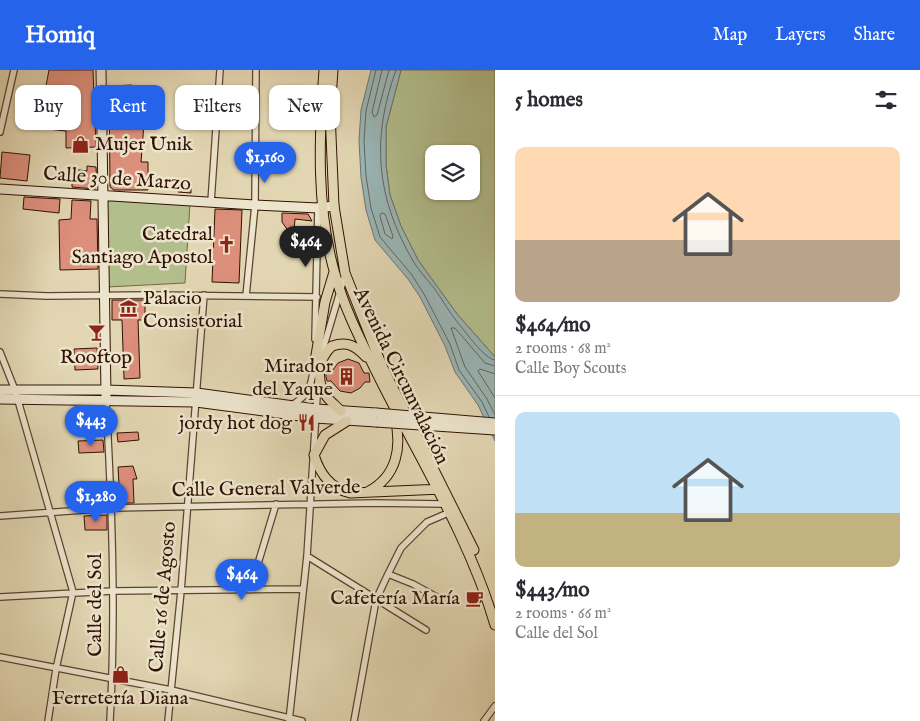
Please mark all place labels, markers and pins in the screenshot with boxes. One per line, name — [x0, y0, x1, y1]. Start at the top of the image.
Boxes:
place label: Mujer Unik — [95, 132, 193, 157]
shop icon: Mujer Unik — [71, 134, 91, 154]
pin: $1,160 — [224, 142, 306, 184]
place label: Catedral Santiago Apostol — [72, 222, 214, 270]
pin: $464 — [276, 226, 336, 268]
church icon: Catedral Santiago Apostol — [217, 235, 237, 255]
place label: Palacio Consistorial — [143, 286, 243, 334]
museum icon: Palacio Consistorial — [119, 299, 139, 319]
bar icon: Rooftop — [86, 323, 106, 343]
place label: Rooftop — [60, 345, 132, 370]
place label: Mirador del Yaque — [252, 354, 334, 402]
building icon: Mirador del Yaque — [337, 367, 357, 387]
pin: $443 — [61, 404, 121, 447]
place label: jordy hot dog — [178, 411, 293, 436]
restaurant icon: jordy hot dog — [296, 413, 316, 433]
pin: $1,280 — [55, 480, 137, 523]
pin: $464 — [212, 558, 272, 601]
place label: Cafetería María — [330, 586, 460, 611]
cafe icon: Cafetería María — [464, 588, 484, 608]
shop icon: Ferretería Diana — [110, 664, 130, 684]
place label: Ferretería Diana — [52, 686, 189, 711]

